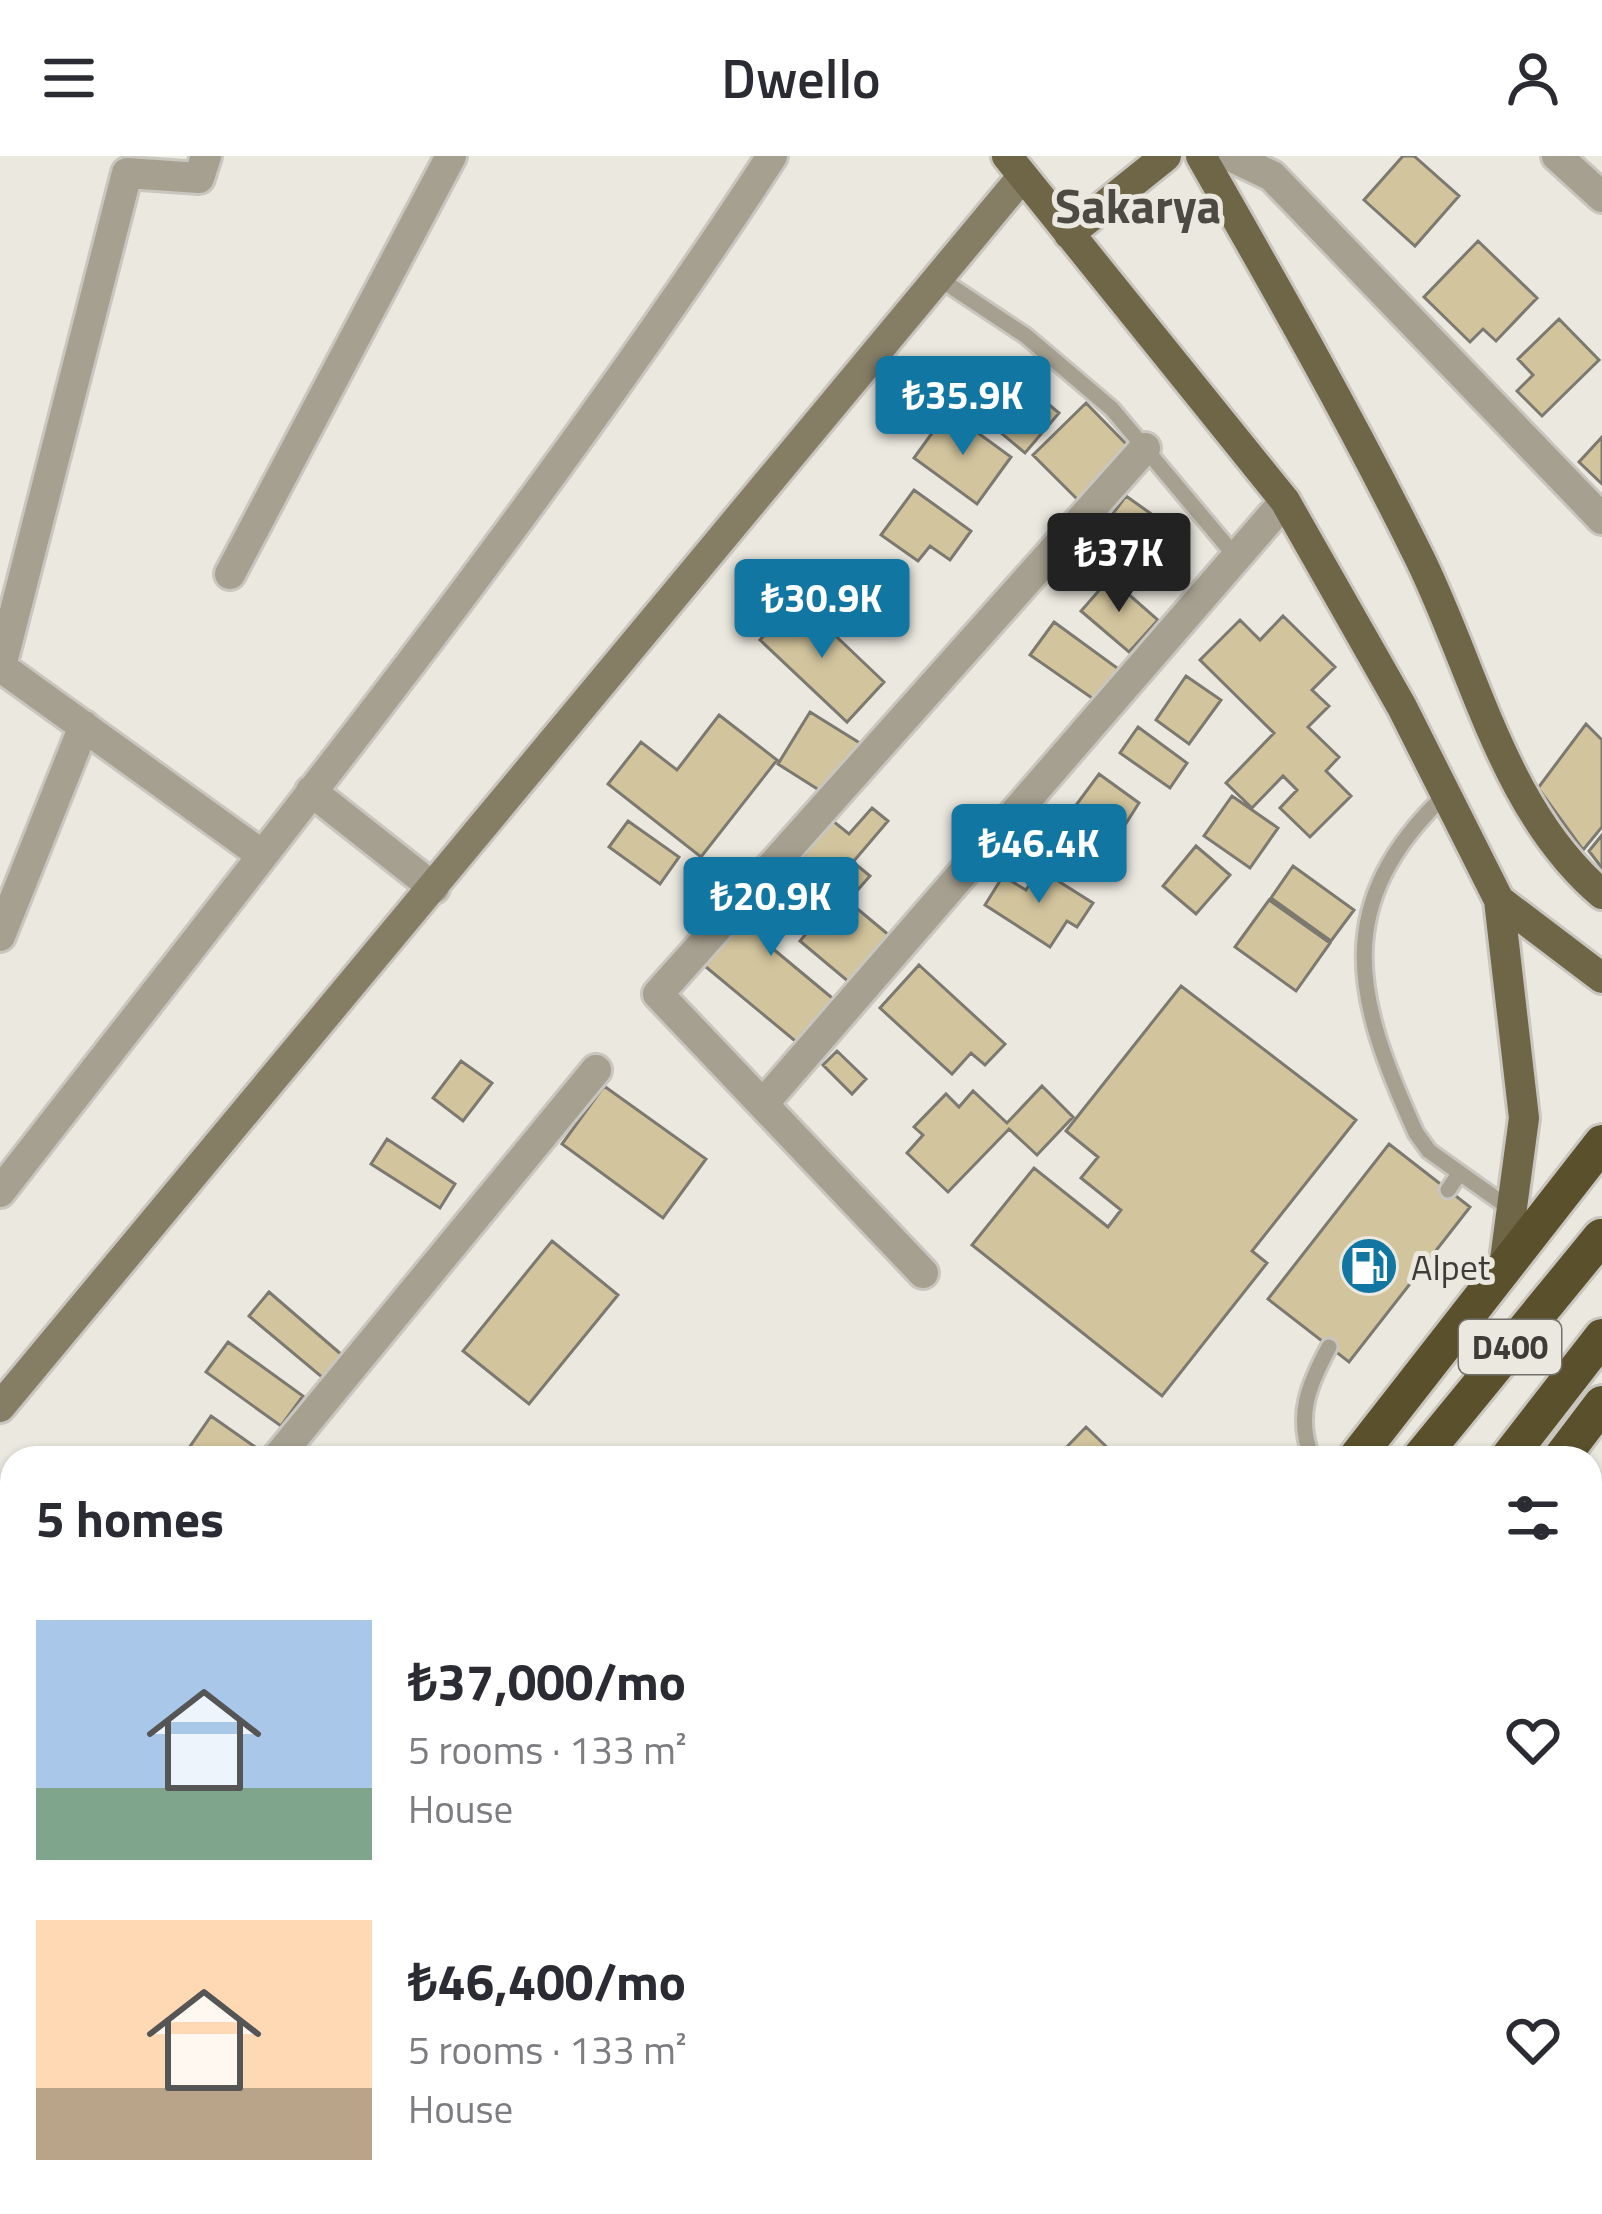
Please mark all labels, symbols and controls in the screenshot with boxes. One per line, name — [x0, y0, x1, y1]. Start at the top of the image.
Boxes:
text: Dwello — [721, 37, 881, 119]
icon: menu — [36, 45, 102, 111]
icon: person — [1500, 45, 1566, 111]
district label: Sakarya — [1055, 169, 1221, 242]
pin: ₺35.9K — [865, 356, 1061, 458]
text: ₺35.9K — [903, 365, 1023, 424]
pin: ₺37K — [1048, 513, 1190, 615]
text: ₺37K — [1074, 522, 1164, 581]
pin: ₺30.9K — [724, 559, 920, 661]
text: ₺30.9K — [762, 568, 882, 627]
pin: ₺46.4K — [941, 804, 1137, 906]
text: ₺46.4K — [979, 813, 1099, 872]
pin: ₺20.9K — [673, 857, 869, 959]
text: ₺20.9K — [711, 866, 831, 925]
fuel station icon: Alpet — [1338, 1235, 1400, 1297]
place label: Alpet — [1411, 1239, 1491, 1294]
road number: D400 — [1459, 1320, 1561, 1374]
text: 5 homes — [36, 1479, 224, 1557]
icon: filters — [1500, 1485, 1566, 1551]
text: ₺37,000/mo — [408, 1642, 686, 1720]
icon: home — [132, 1668, 276, 1812]
icon: heart — [1500, 1707, 1566, 1773]
text: 5 rooms · 133 m² — [408, 1720, 687, 1779]
text: House — [408, 1779, 513, 1838]
text: ₺46,400/mo — [408, 1942, 686, 2020]
icon: home — [132, 1968, 276, 2112]
icon: heart — [1500, 2007, 1566, 2073]
text: 5 rooms · 133 m² — [408, 2020, 687, 2079]
text: House — [408, 2079, 513, 2138]

